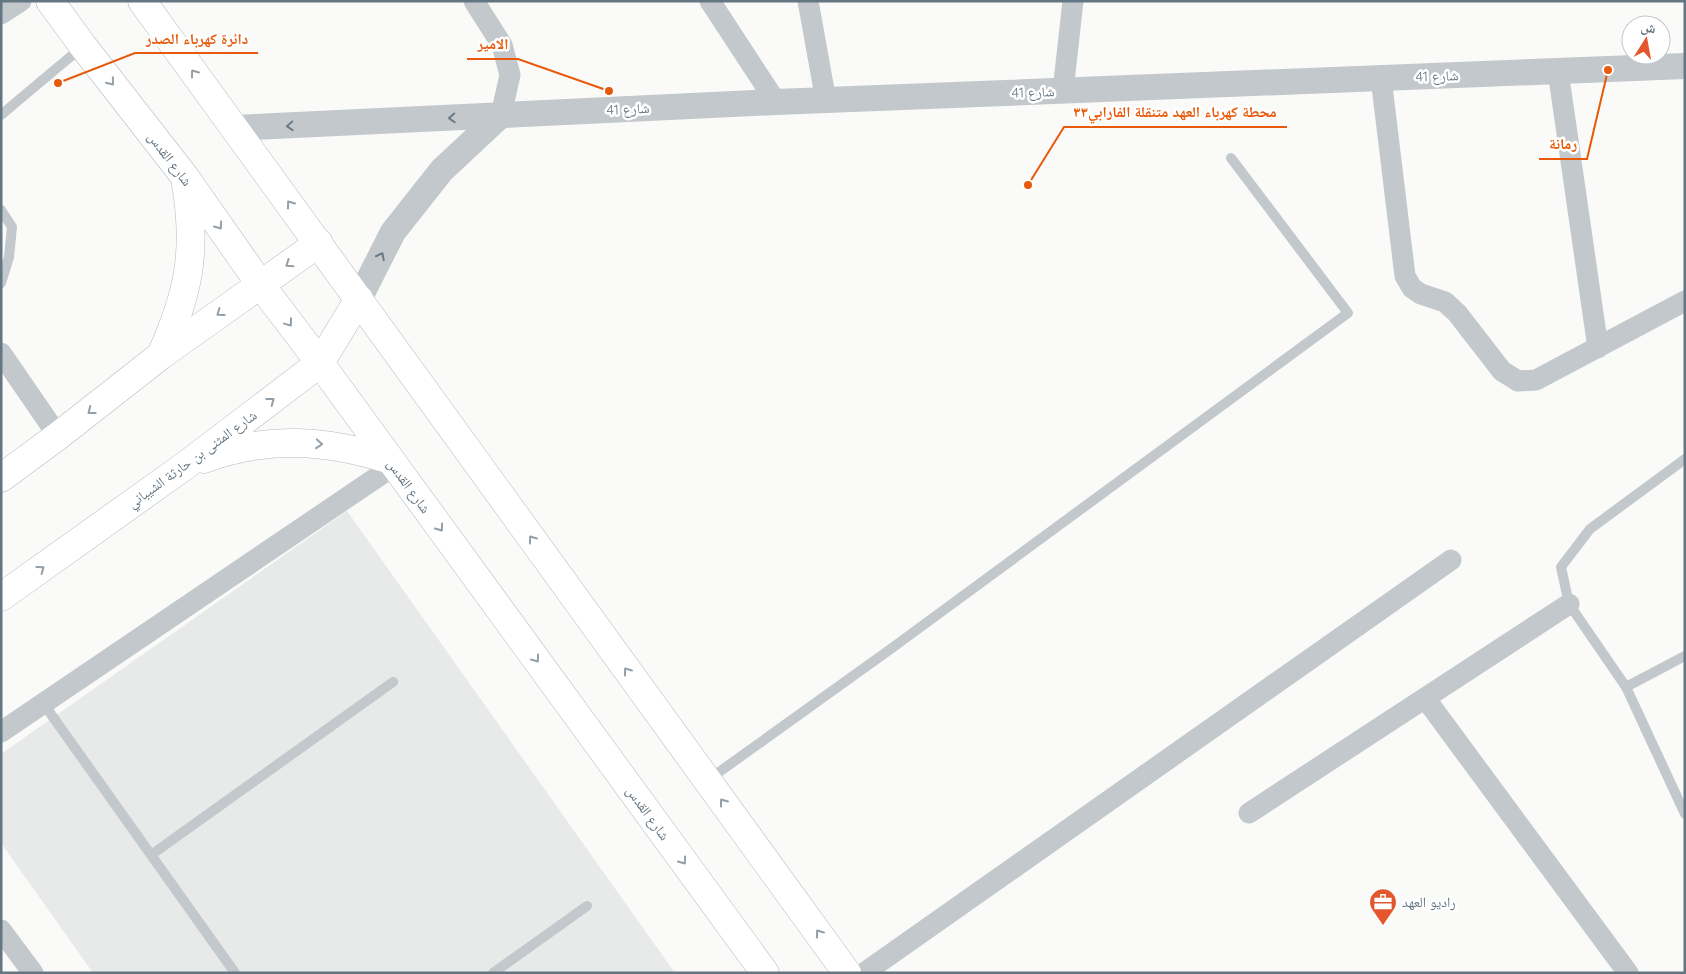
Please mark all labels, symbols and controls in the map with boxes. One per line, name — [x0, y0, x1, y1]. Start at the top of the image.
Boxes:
north arrow — [1621, 15, 1671, 65]
text: ش — [1639, 17, 1658, 38]
callout: دائرة كهرباء الصدر — [135, 23, 258, 53]
text: دائرة كهرباء الصدر — [145, 29, 248, 48]
callout: الامير — [467, 29, 518, 59]
text: الامير — [477, 34, 508, 53]
street label: شارع 41 — [1415, 66, 1459, 87]
one-way arrow — [190, 69, 200, 78]
one-way arrow — [105, 76, 113, 85]
street label: شارع 41 — [1011, 82, 1055, 103]
callout: محطة كهرباء العهد متنقلة الفارابي٣٣ — [1064, 97, 1287, 127]
street label: شارع 41 — [606, 99, 650, 120]
text: محطة كهرباء العهد متنقلة الفارابي٣٣ — [1073, 102, 1277, 124]
one-way arrow — [448, 112, 456, 123]
one-way arrow — [285, 120, 293, 131]
street label: شارع القدس — [143, 128, 196, 190]
callout: رمانة — [1539, 129, 1587, 159]
text: رمانة — [1549, 134, 1577, 153]
one-way arrow — [287, 201, 295, 210]
one-way arrow — [213, 220, 222, 230]
one-way arrow — [375, 252, 385, 261]
one-way arrow — [285, 258, 295, 267]
one-way arrow — [216, 307, 226, 316]
one-way arrow — [284, 317, 292, 326]
one-way arrow — [265, 398, 274, 406]
one-way arrow — [87, 405, 96, 414]
street label: شارع المثنى بن حارثة الشيباني — [124, 406, 262, 514]
one-way arrow — [315, 438, 323, 449]
street label: شارع القدس — [382, 455, 435, 517]
one-way arrow — [434, 522, 443, 532]
one-way arrow — [529, 535, 538, 545]
one-way arrow — [35, 566, 45, 575]
one-way arrow — [530, 653, 539, 663]
one-way arrow — [625, 668, 633, 677]
street label: شارع القدس — [621, 782, 674, 844]
one-way arrow — [720, 798, 729, 808]
one-way arrow — [677, 855, 686, 865]
office icon: راديو العهد — [1368, 887, 1398, 926]
place label: راديو العهد — [1402, 893, 1456, 911]
one-way arrow — [816, 929, 825, 939]

